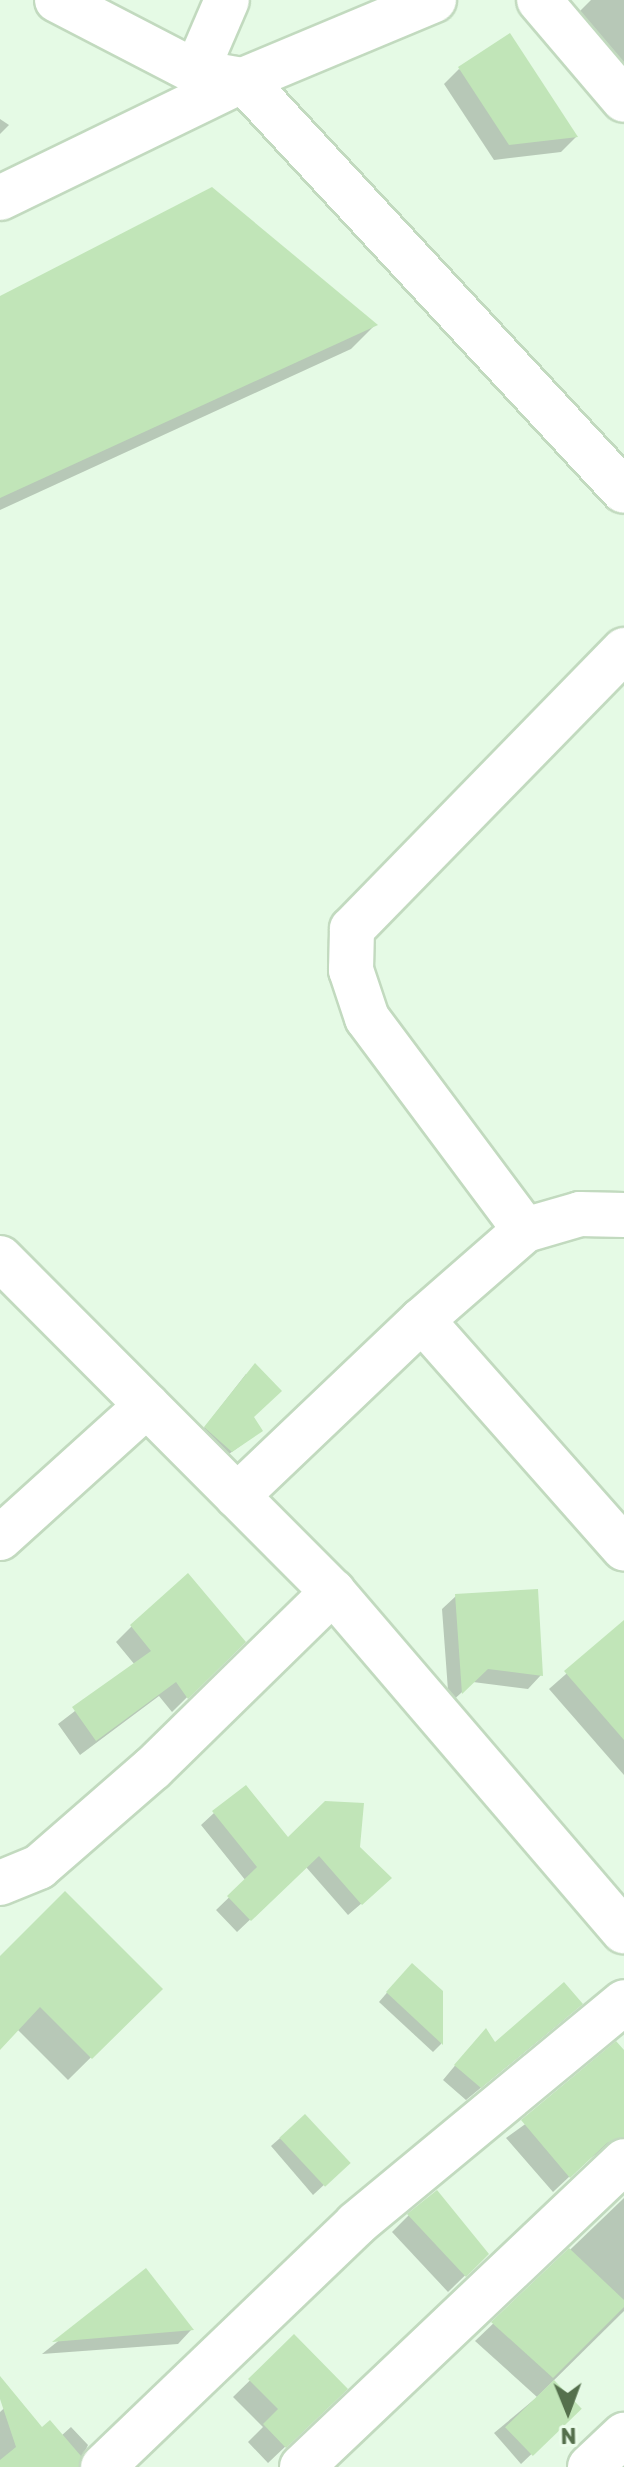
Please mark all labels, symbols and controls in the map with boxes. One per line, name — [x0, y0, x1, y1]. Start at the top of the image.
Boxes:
north arrow — [528, 2371, 608, 2451]
text: N — [560, 2422, 577, 2449]

